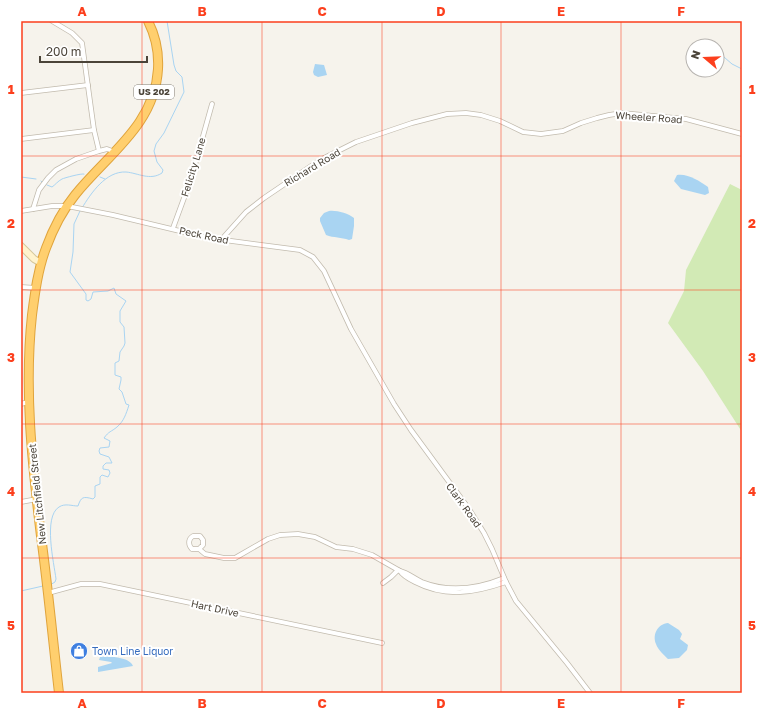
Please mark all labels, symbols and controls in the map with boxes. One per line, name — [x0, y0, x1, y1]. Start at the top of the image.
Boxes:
text: A — [77, 3, 87, 19]
text: B — [197, 3, 207, 19]
text: C — [317, 3, 327, 19]
text: D — [436, 3, 446, 19]
text: E — [557, 3, 565, 19]
text: F — [677, 3, 685, 19]
scale bar — [40, 38, 147, 64]
north arrow — [685, 38, 725, 78]
text: 200 m — [46, 44, 81, 59]
text: N — [688, 49, 703, 61]
text: 1 — [8, 81, 15, 97]
text: 1 — [749, 81, 756, 97]
road number: US 202 — [134, 85, 174, 99]
street label: Wheeler Road — [615, 109, 683, 125]
street label: Felicity Lane — [178, 136, 208, 198]
street label: Richard Road — [282, 145, 342, 189]
text: 2 — [7, 215, 15, 231]
text: 2 — [748, 215, 756, 231]
street label: Peck Road — [178, 224, 230, 246]
text: 3 — [7, 349, 15, 365]
text: 3 — [748, 349, 756, 365]
street label: New Litchfield Street — [26, 443, 48, 545]
street label: Clark Road — [444, 480, 484, 530]
text: 4 — [7, 483, 15, 499]
text: 4 — [748, 483, 756, 499]
street label: Hart Drive — [190, 597, 240, 619]
text: 5 — [7, 617, 15, 633]
text: 5 — [748, 617, 756, 633]
shop icon: Town Line Liquor — [69, 641, 89, 661]
place label: Town Line Liquor — [92, 645, 173, 657]
text: A — [77, 695, 87, 711]
text: B — [197, 695, 207, 711]
text: C — [317, 695, 327, 711]
text: D — [436, 695, 446, 711]
text: E — [557, 695, 565, 711]
text: F — [677, 695, 685, 711]

